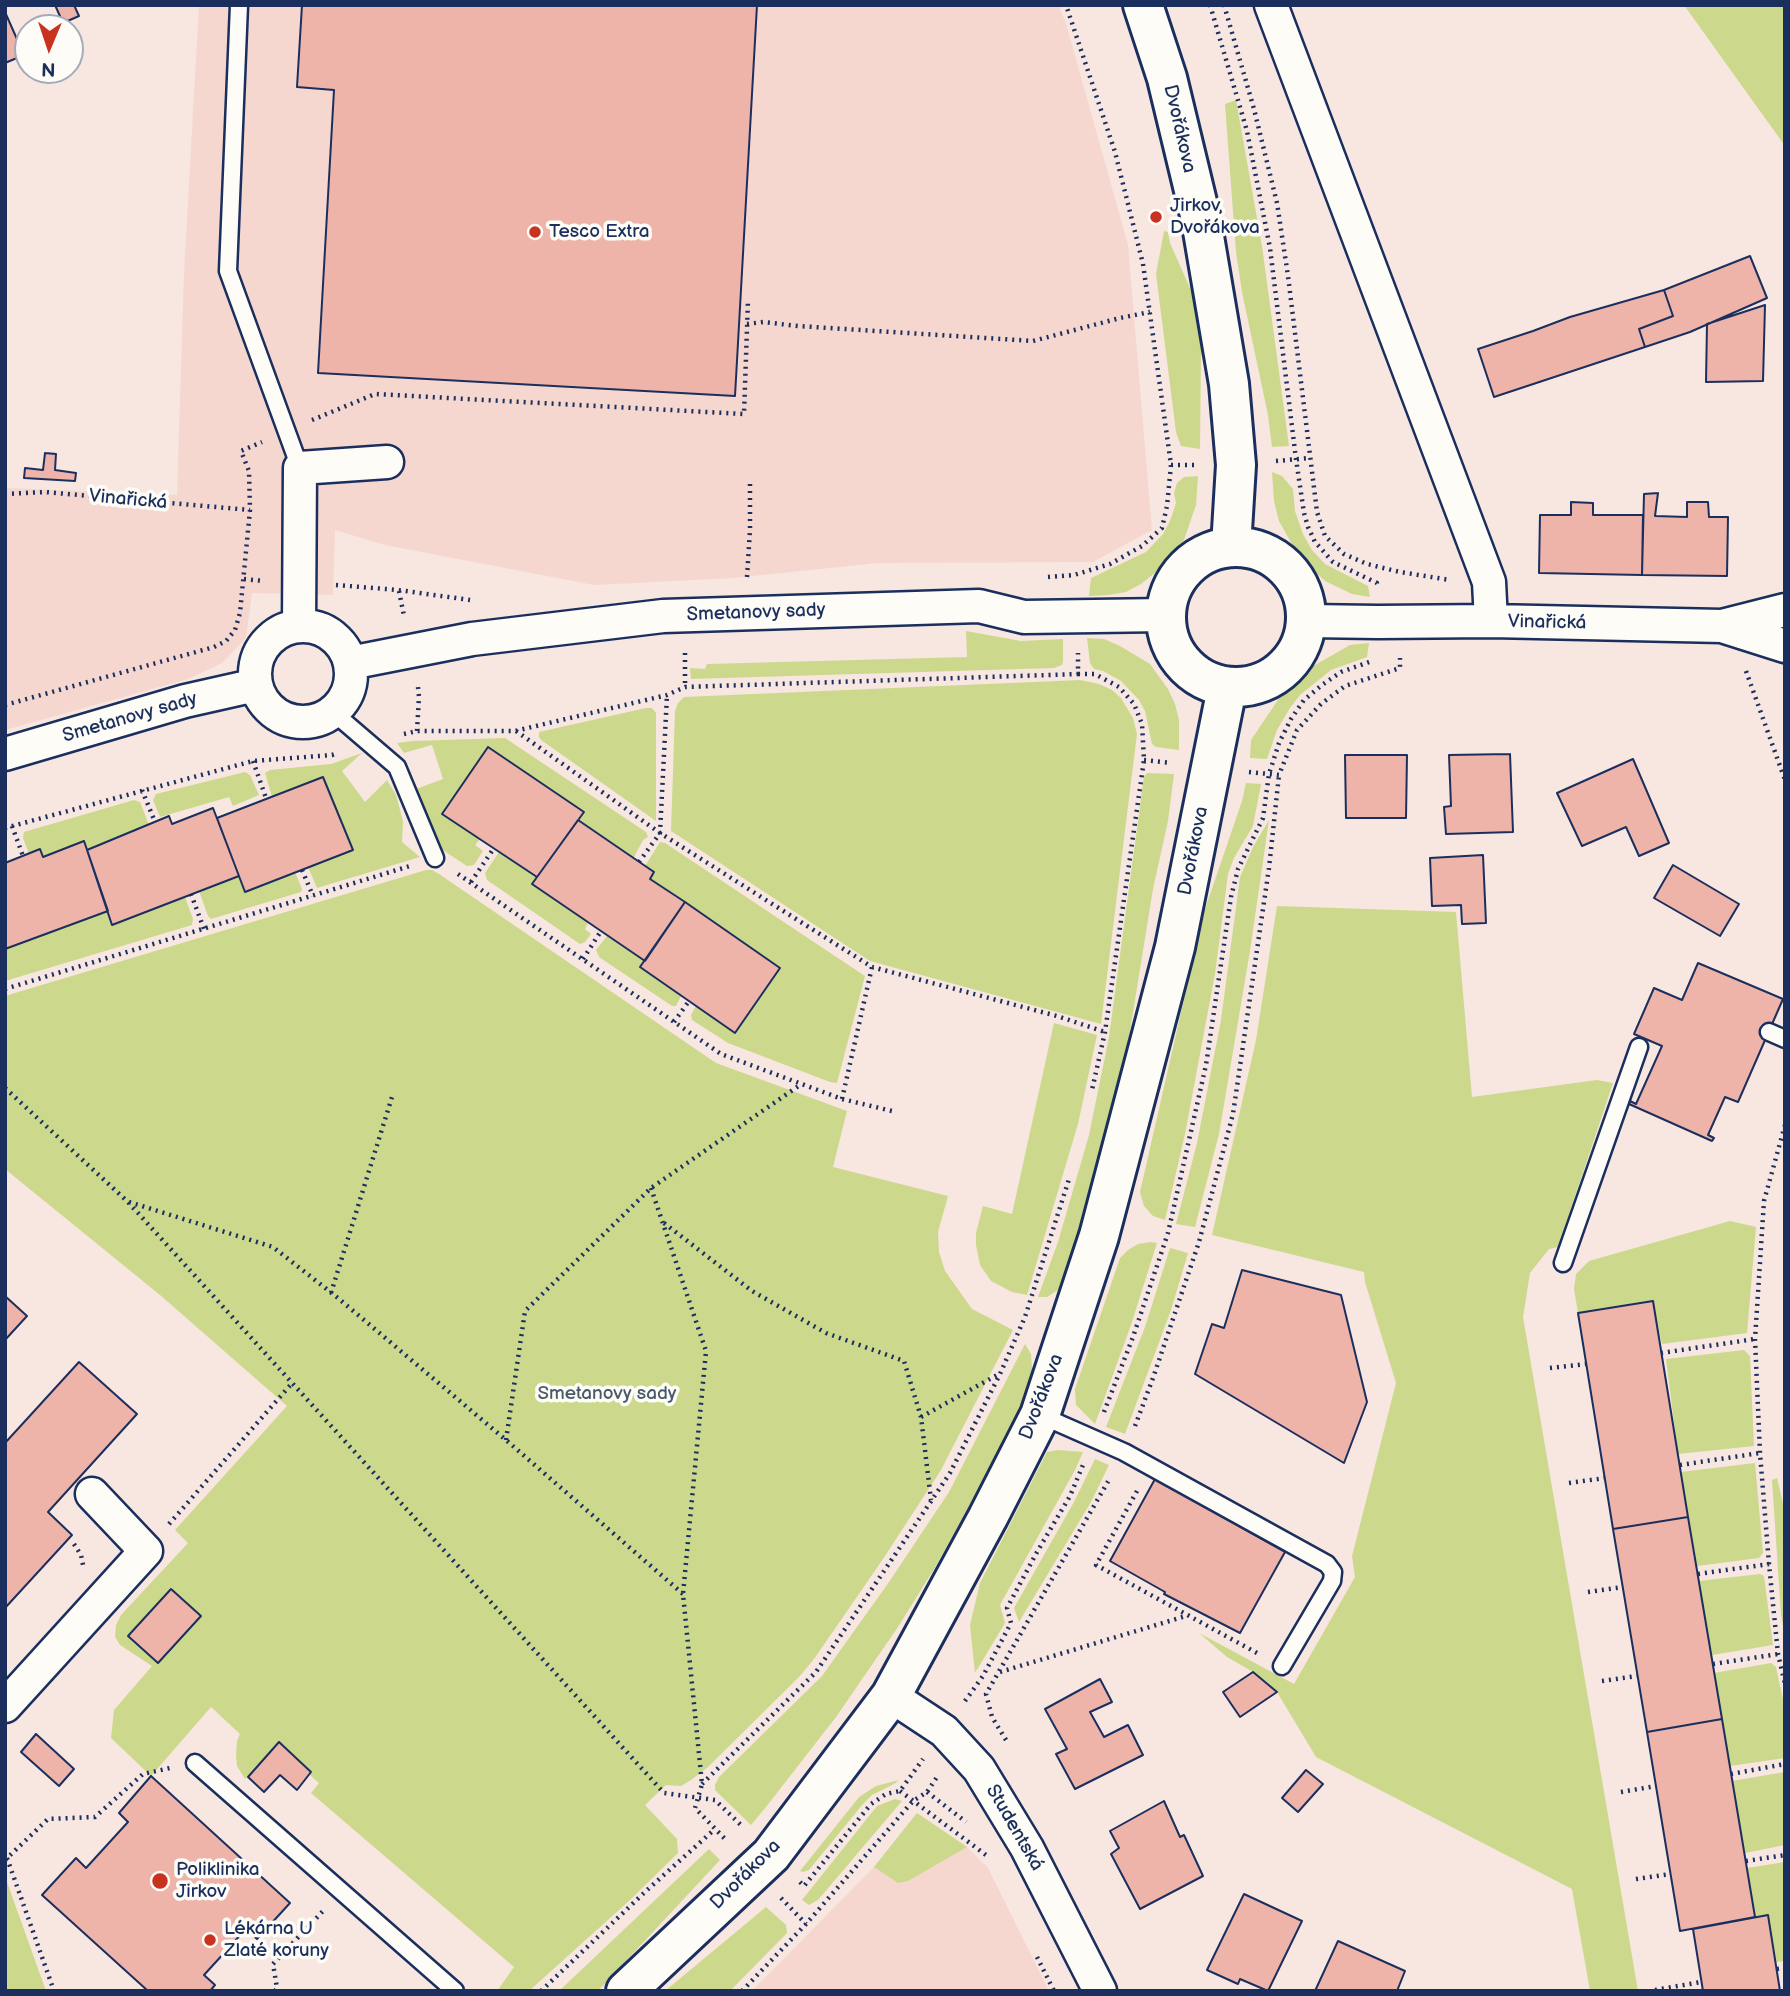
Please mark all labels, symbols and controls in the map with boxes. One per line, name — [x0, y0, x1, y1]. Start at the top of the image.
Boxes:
north arrow — [14, 14, 84, 84]
text: N — [41, 57, 56, 80]
street label: Dvořákova — [1158, 83, 1200, 175]
place label: Jirkov, Dvořákova — [1170, 195, 1260, 239]
marker: Jirkov, Dvořákova — [1148, 209, 1164, 225]
place label: Tesco Extra — [549, 221, 650, 243]
marker: Tesco Extra — [527, 224, 543, 240]
street label: Vinařická — [88, 485, 168, 515]
street label: Smetanovy sady — [686, 599, 826, 627]
street label: Vinařická — [1508, 611, 1586, 635]
street label: Smetanovy sady — [60, 688, 200, 748]
street label: Dvořákova — [1174, 805, 1214, 897]
street label: Dvořákova — [1015, 1351, 1069, 1443]
park label: Smetanovy sady — [538, 1383, 676, 1405]
street label: Studentská — [980, 1781, 1048, 1875]
street label: Dvořákova — [706, 1835, 786, 1915]
place label: Poliklinika Jirkov — [176, 1859, 260, 1903]
marker: Poliklinika Jirkov — [150, 1871, 170, 1891]
place label: Lékárna U Zlaté koruny — [224, 1918, 329, 1962]
marker: Lékárna U Zlaté koruny — [202, 1932, 218, 1948]

